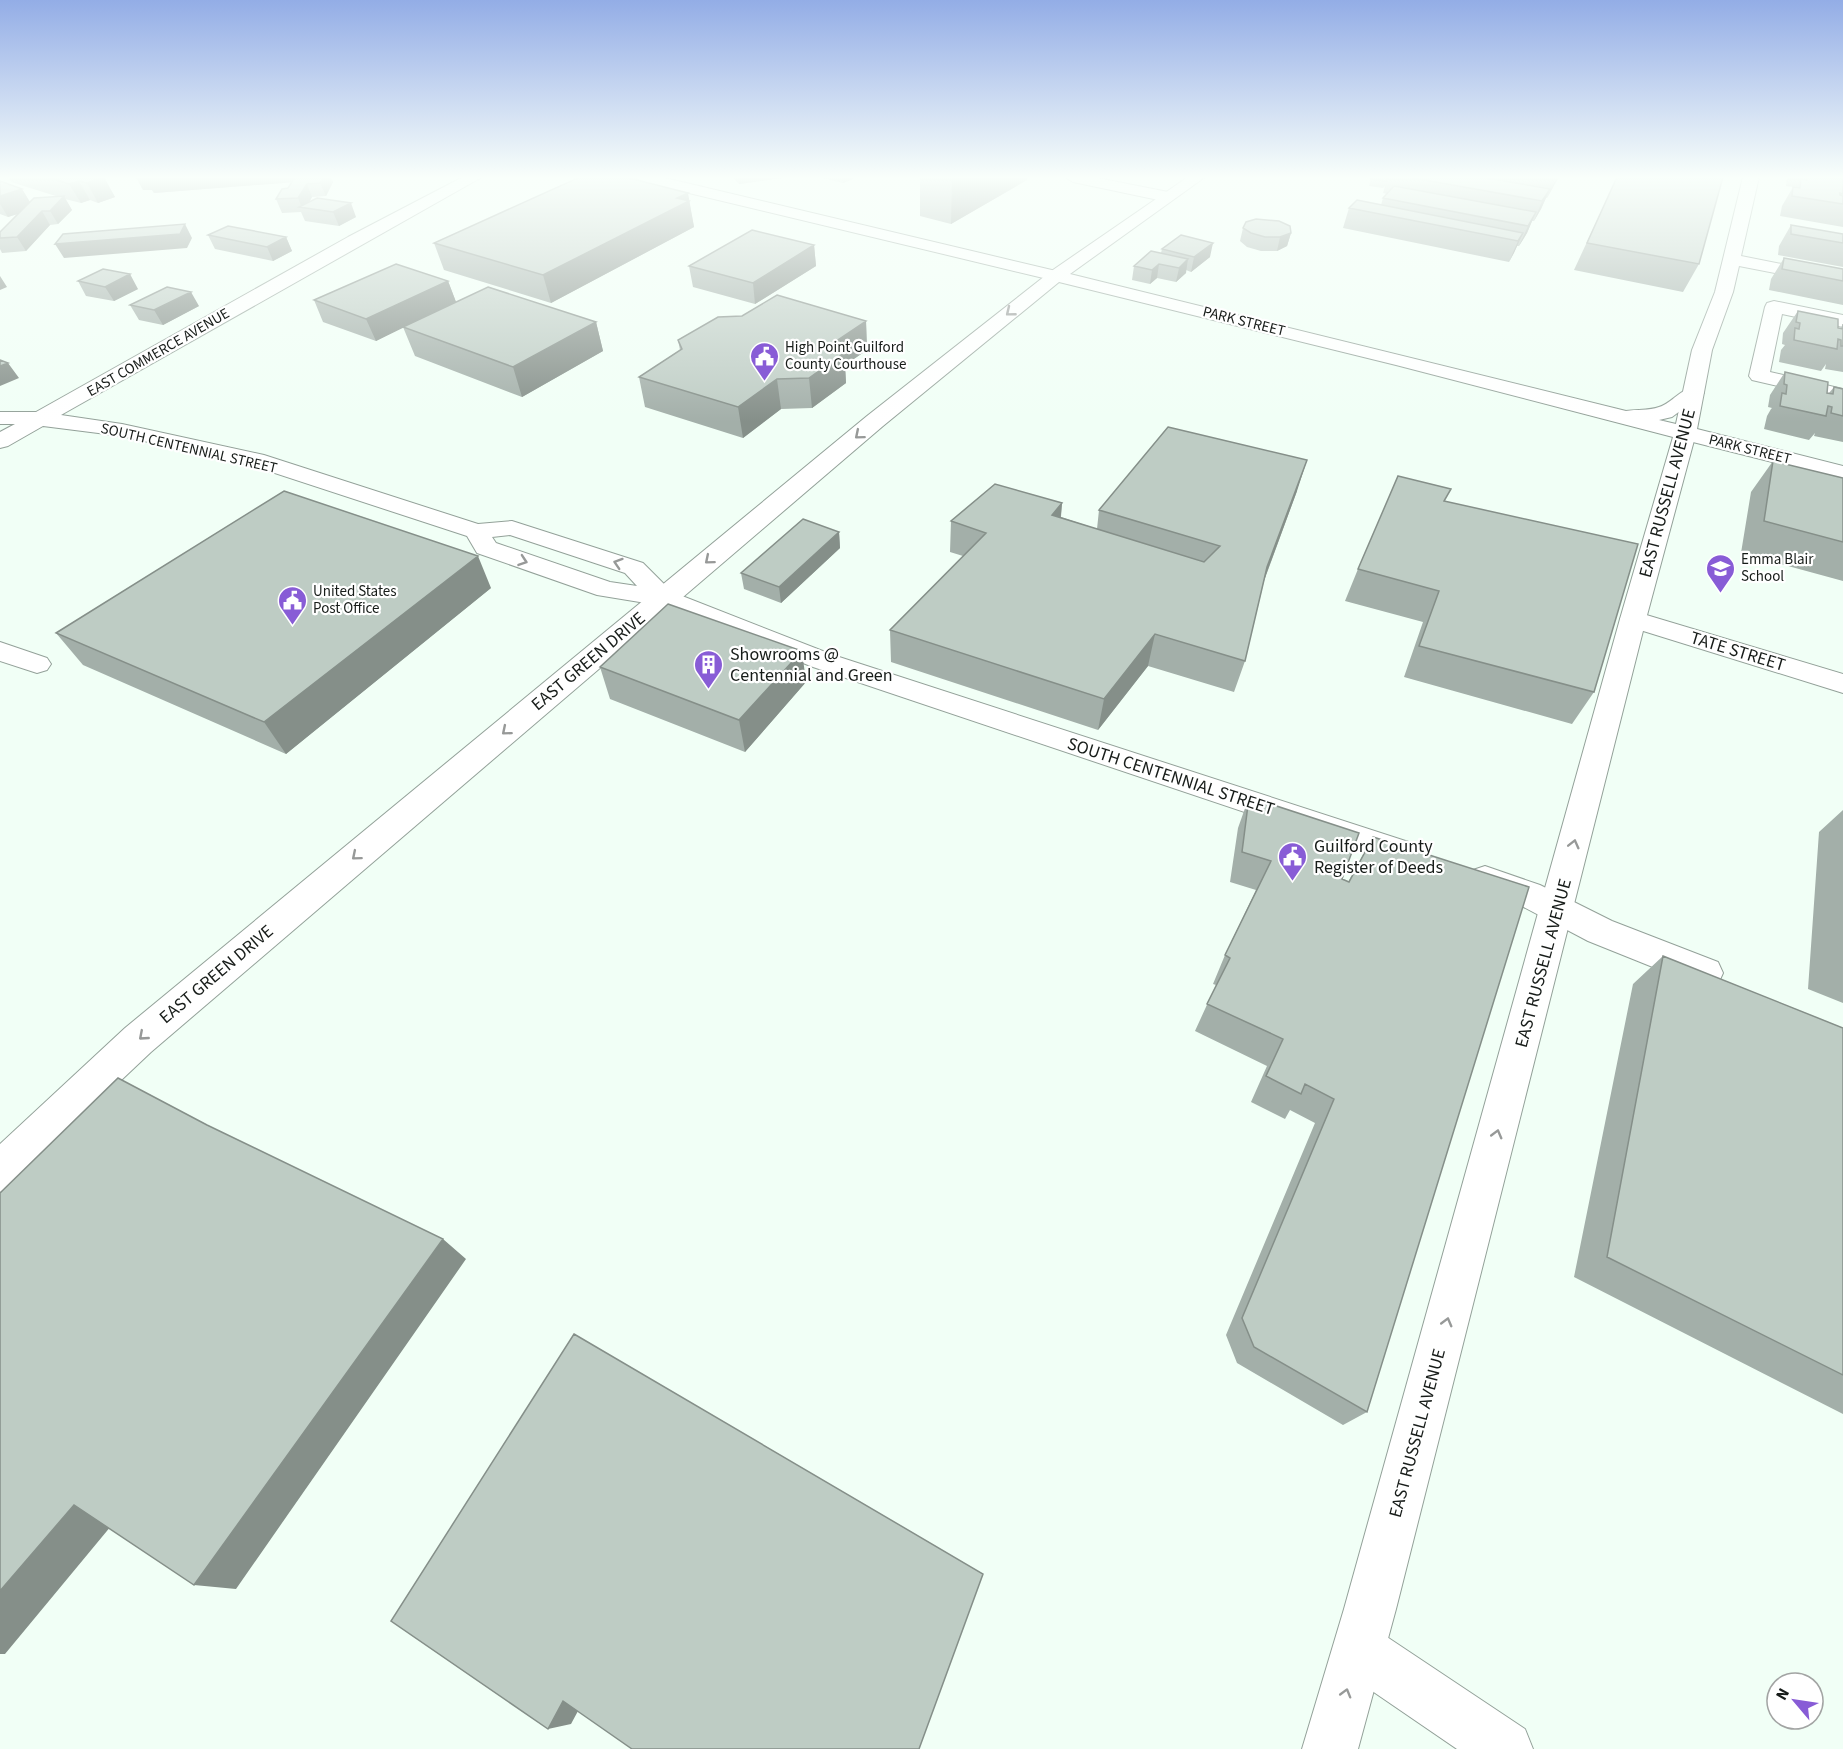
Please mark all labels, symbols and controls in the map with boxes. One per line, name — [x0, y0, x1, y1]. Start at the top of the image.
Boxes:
street label: PARK STREET — [1200, 301, 1287, 342]
street label: EAST COMMERCE AVENUE — [83, 303, 233, 402]
one-way arrow — [1006, 305, 1017, 316]
place label: High Point Guilford County Courthouse — [785, 337, 906, 375]
public building icon: High Point Guilford County Courthouse — [748, 340, 780, 382]
street label: EAST RUSSELL AVENUE — [1633, 406, 1702, 580]
street label: SOUTH CENTENNIAL STREET — [99, 418, 279, 479]
one-way arrow — [854, 427, 865, 438]
street label: PARK STREET — [1706, 429, 1793, 470]
place label: Emma Blair School — [1741, 549, 1814, 587]
one-way arrow — [705, 552, 716, 563]
school or university icon: Emma Blair School — [1704, 552, 1736, 594]
one-way arrow — [517, 553, 528, 566]
one-way arrow — [613, 557, 624, 570]
place label: United States Post Office — [313, 581, 397, 619]
public building icon: United States Post Office — [276, 584, 308, 626]
street label: EAST GREEN DRIVE — [526, 606, 651, 717]
street label: TATE STREET — [1687, 625, 1789, 678]
place label: Showrooms @ Centennial and Green — [730, 642, 893, 688]
building icon: Showrooms @ Centennial and Green — [693, 648, 725, 690]
one-way arrow — [502, 724, 513, 735]
street label: SOUTH CENTENNIAL STREET — [1064, 731, 1278, 822]
place label: Guilford County Register of Deeds — [1314, 834, 1443, 880]
one-way arrow — [1567, 839, 1580, 849]
public building icon: Guilford County Register of Deeds — [1277, 840, 1309, 882]
one-way arrow — [352, 849, 363, 860]
street label: EAST RUSSELL AVENUE — [1509, 876, 1578, 1050]
street label: EAST GREEN DRIVE — [154, 919, 279, 1030]
one-way arrow — [139, 1029, 150, 1040]
one-way arrow — [1490, 1129, 1503, 1139]
one-way arrow — [1440, 1317, 1452, 1328]
street label: EAST RUSSELL AVENUE — [1383, 1346, 1452, 1520]
north arrow — [1765, 1671, 1825, 1731]
text: N — [1771, 1684, 1795, 1704]
one-way arrow — [1339, 1688, 1351, 1699]

